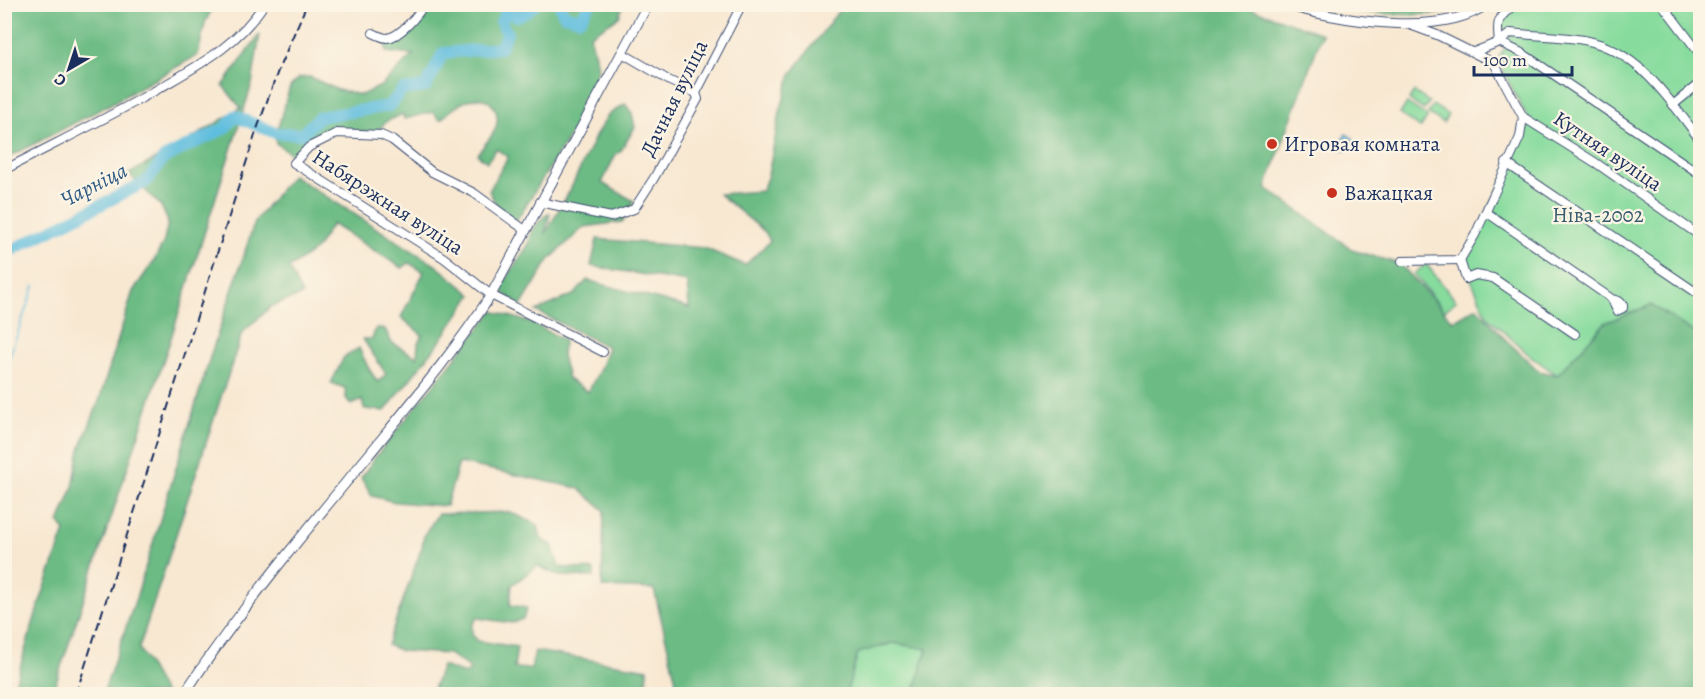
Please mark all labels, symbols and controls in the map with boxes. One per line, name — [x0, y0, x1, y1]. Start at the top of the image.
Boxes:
street label: Дачная вуліца — [634, 35, 714, 161]
north arrow — [39, 39, 99, 99]
scale bar — [1474, 39, 1572, 77]
text: 100 m — [1483, 48, 1527, 72]
text: С — [49, 68, 71, 92]
street label: Кутняя вуліца — [1548, 104, 1668, 198]
place label: Игровая комната — [1284, 130, 1440, 158]
marker: Игровая комната — [1265, 137, 1279, 151]
street label: Набярэжная вуліца — [307, 143, 469, 262]
water label: Чарніца — [55, 155, 133, 215]
place label: Важацкая — [1344, 179, 1433, 207]
marker: Важацкая — [1325, 186, 1339, 200]
park label: Ніва-2002 — [1552, 201, 1644, 229]

